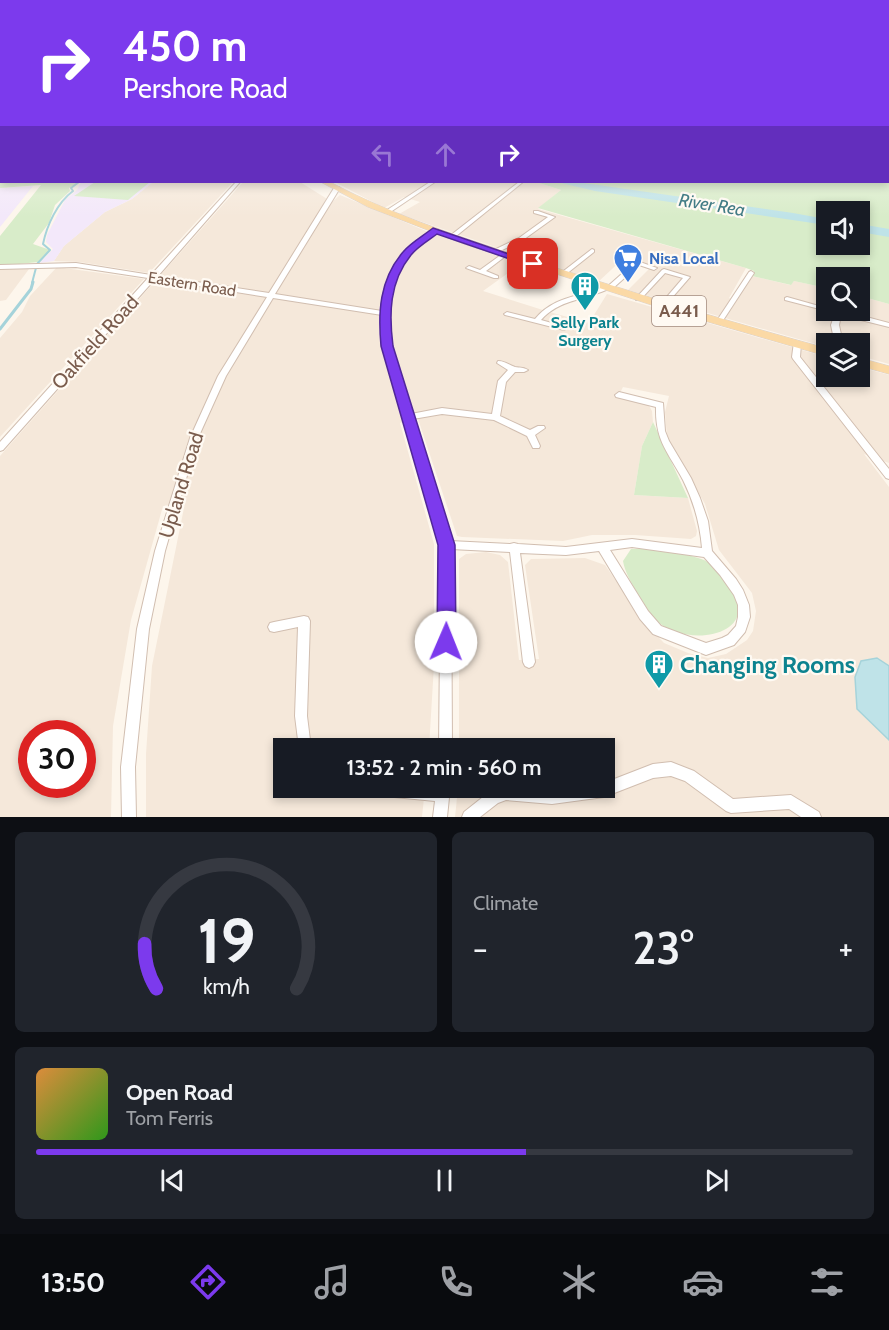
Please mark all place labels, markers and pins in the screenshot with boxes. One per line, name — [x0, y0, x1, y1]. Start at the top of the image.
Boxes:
pin — [507, 238, 558, 289]
supermarket icon: Nisa Local — [612, 242, 644, 284]
place label: Nisa Local — [649, 249, 719, 268]
building icon: Selly Park Surgery — [569, 270, 601, 312]
place label: Selly Park Surgery — [551, 313, 619, 350]
building icon: Changing Rooms — [643, 648, 675, 690]
place label: Changing Rooms — [680, 650, 855, 679]

